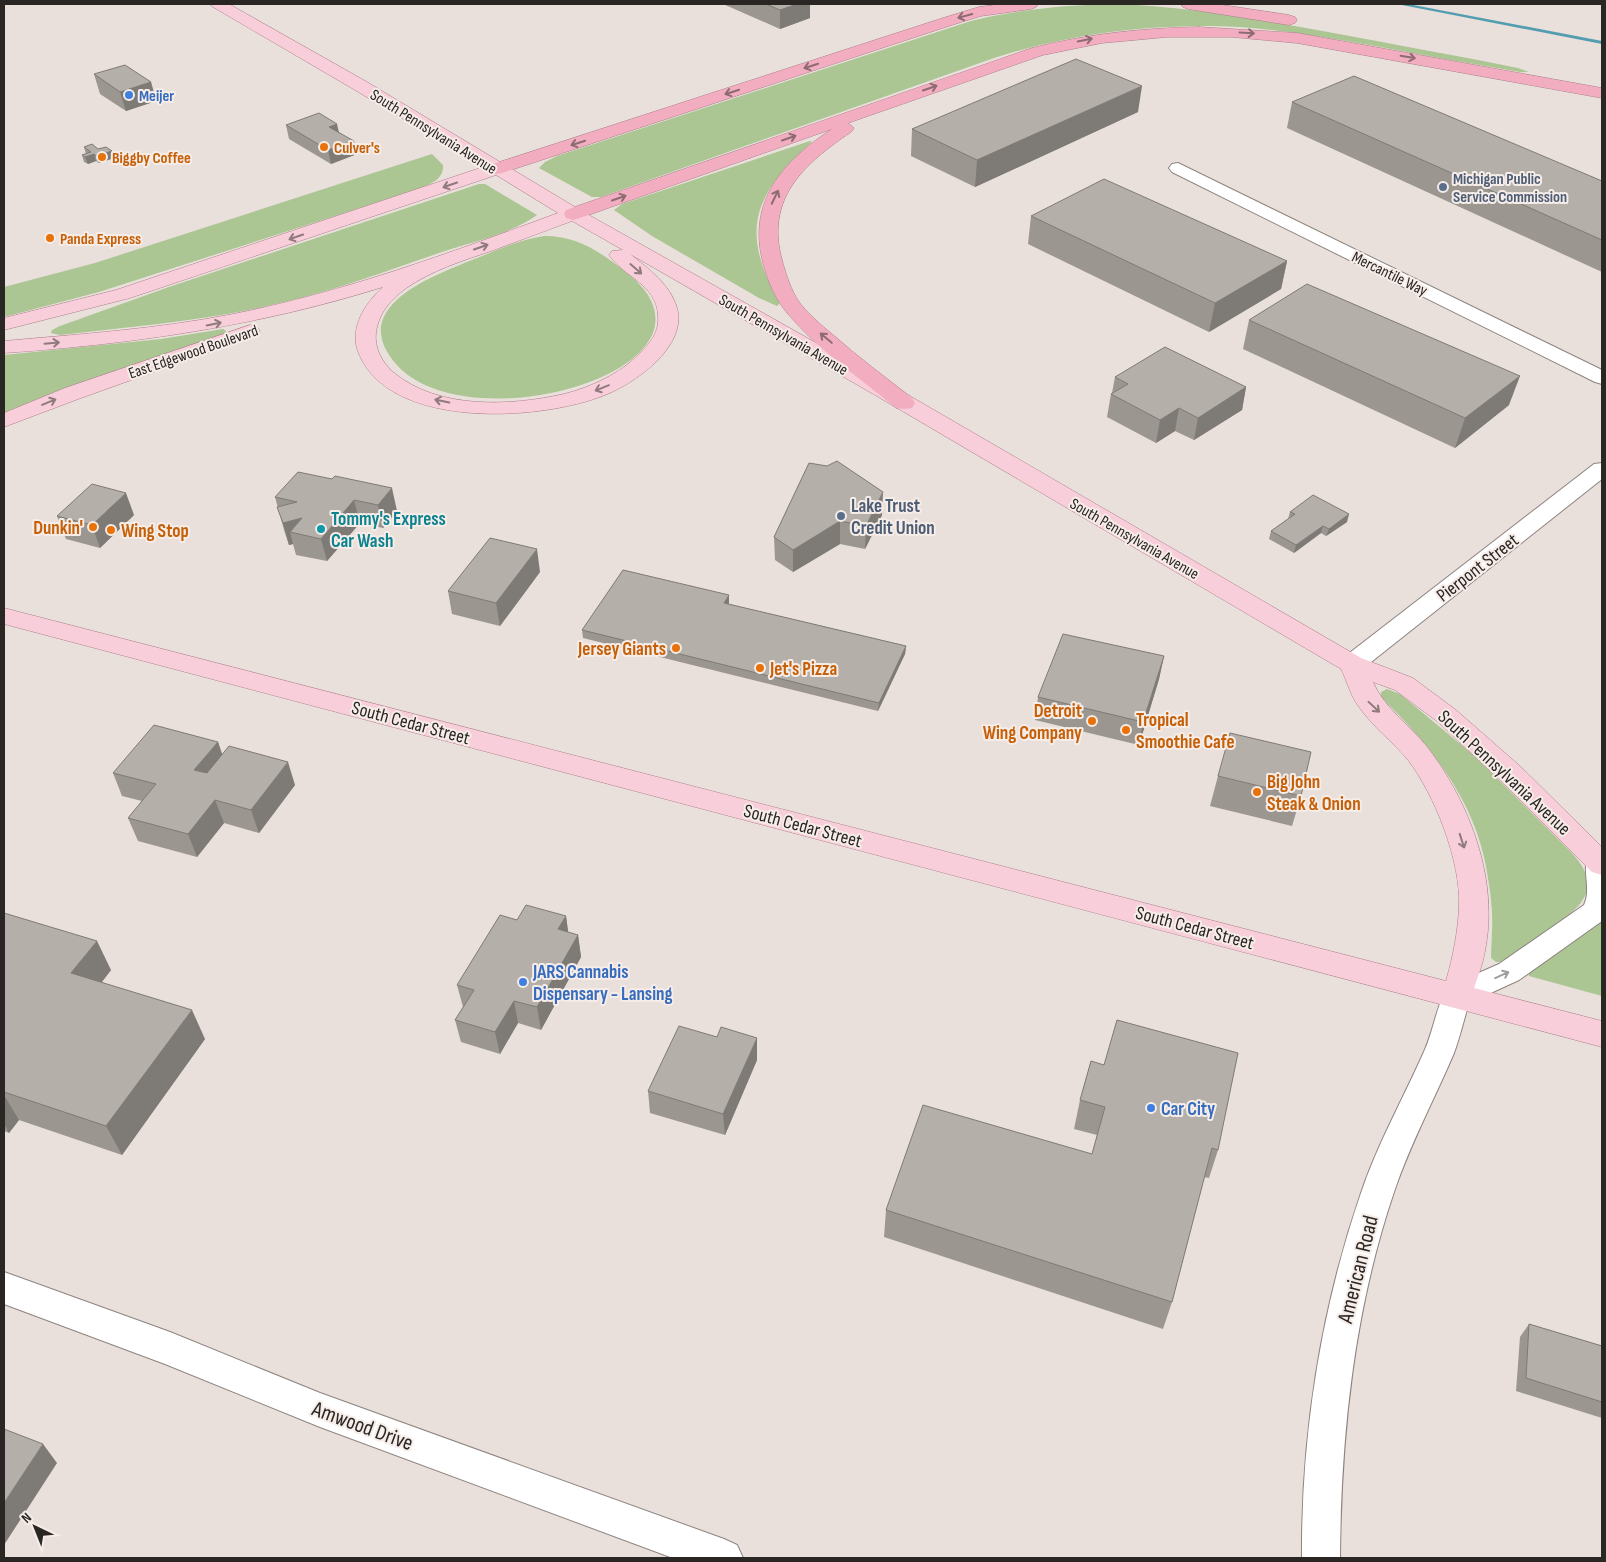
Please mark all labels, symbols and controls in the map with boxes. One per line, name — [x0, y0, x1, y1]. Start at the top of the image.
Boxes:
one-way arrow — [958, 12, 974, 21]
one-way arrow — [1239, 28, 1255, 37]
one-way arrow — [1077, 35, 1093, 44]
one-way arrow — [1399, 53, 1415, 63]
one-way arrow — [804, 62, 819, 71]
one-way arrow — [922, 83, 938, 93]
street label: South Pennsylvania Avenue — [366, 86, 500, 179]
place label: Meijer — [139, 87, 174, 106]
one-way arrow — [725, 88, 740, 97]
marker: Meijer — [123, 89, 135, 101]
one-way arrow — [780, 133, 796, 142]
place label: Culver's — [334, 139, 380, 158]
one-way arrow — [570, 139, 586, 149]
marker: Culver's — [318, 141, 330, 153]
place label: Biggby Coffee — [112, 149, 191, 168]
marker: Biggby Coffee — [96, 151, 108, 163]
place label: Michigan Public Service Commission — [1453, 170, 1567, 207]
one-way arrow — [442, 180, 458, 190]
marker: Michigan Public Service Commission — [1437, 181, 1449, 193]
one-way arrow — [771, 190, 781, 205]
one-way arrow — [611, 193, 626, 202]
place label: Panda Express — [60, 230, 141, 249]
marker: Panda Express — [44, 232, 56, 244]
one-way arrow — [289, 233, 304, 242]
one-way arrow — [472, 242, 488, 251]
street label: Mercantile Way — [1349, 248, 1430, 301]
one-way arrow — [630, 263, 643, 275]
street label: South Pennsylvania Avenue — [715, 291, 851, 380]
one-way arrow — [205, 318, 221, 328]
street label: East Edgewood Boulevard — [126, 321, 261, 384]
one-way arrow — [820, 333, 833, 344]
one-way arrow — [44, 338, 60, 348]
one-way arrow — [595, 383, 610, 393]
one-way arrow — [435, 396, 451, 405]
one-way arrow — [41, 397, 56, 407]
place label: Lake Trust Credit Union — [851, 495, 935, 540]
street label: South Pennsylvania Avenue — [1066, 495, 1202, 584]
place label: Tommy's Express Car Wash — [331, 508, 446, 553]
marker: Lake Trust Credit Union — [835, 510, 847, 522]
place label: Dunkin' — [33, 517, 83, 540]
place label: Wing Stop — [121, 520, 189, 543]
marker: Dunkin' — [87, 521, 99, 533]
marker: Tommy's Express Car Wash — [315, 523, 327, 535]
marker: Wing Stop — [105, 524, 117, 536]
street label: Pierpont Street — [1432, 529, 1524, 607]
place label: Jersey Giants — [577, 638, 666, 661]
marker: Jersey Giants — [670, 642, 682, 654]
place label: Jet's Pizza — [769, 658, 837, 681]
marker: Jet's Pizza — [754, 662, 766, 674]
street label: South Cedar Street — [349, 697, 472, 750]
place label: Detroit Wing Company — [983, 700, 1082, 745]
one-way arrow — [1368, 701, 1381, 713]
street label: South Pennsylvania Avenue — [1433, 706, 1575, 841]
place label: Tropical Smoothie Cafe — [1136, 709, 1235, 754]
marker: Detroit Wing Company — [1086, 715, 1098, 727]
marker: Tropical Smoothie Cafe — [1120, 724, 1132, 736]
place label: Big John Steak & Onion — [1267, 771, 1361, 816]
marker: Big John Steak & Onion — [1251, 786, 1263, 798]
street label: South Cedar Street — [741, 800, 864, 853]
one-way arrow — [1458, 833, 1468, 849]
street label: South Cedar Street — [1133, 902, 1256, 955]
place label: JARS Cannabis Dispensary - Lansing — [532, 961, 672, 1006]
one-way arrow — [1494, 970, 1509, 980]
marker: JARS Cannabis Dispensary - Lansing — [517, 976, 529, 988]
place label: Car City — [1161, 1098, 1215, 1121]
marker: Car City — [1145, 1102, 1157, 1114]
street label: American Road — [1332, 1213, 1385, 1327]
street label: Amwood Drive — [307, 1395, 417, 1457]
north arrow — [10, 1502, 60, 1552]
text: N — [18, 1509, 35, 1527]

